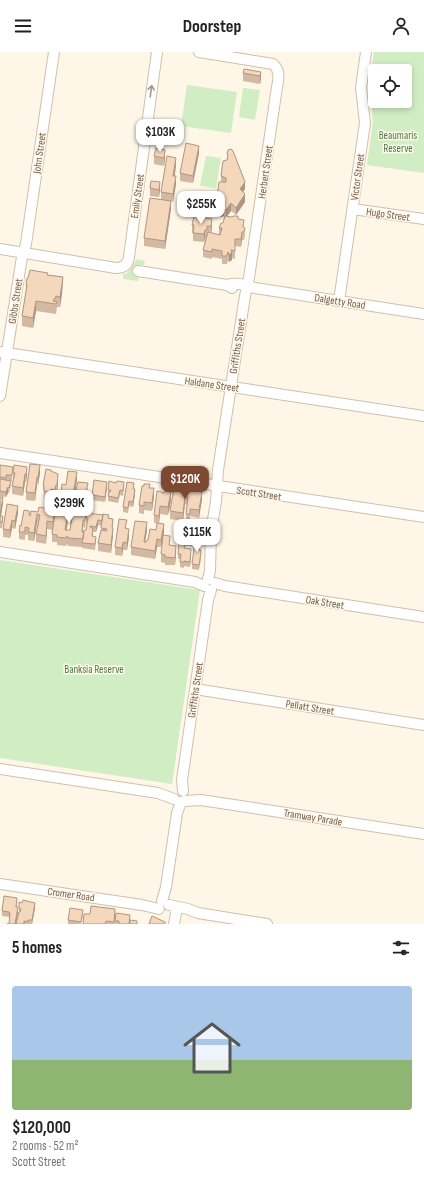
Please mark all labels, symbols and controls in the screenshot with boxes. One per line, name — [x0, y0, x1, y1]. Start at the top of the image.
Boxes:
icon: menu — [12, 15, 34, 37]
icon: person — [390, 15, 412, 37]
text: Doorstep — [183, 16, 241, 37]
map controls — [368, 64, 412, 108]
button: locate — [368, 64, 412, 108]
one-way arrow — [147, 85, 155, 98]
pin: $103K — [132, 119, 188, 153]
text: $103K — [145, 124, 175, 140]
park label: Beaumaris Reserve — [379, 129, 417, 155]
street label: John Street — [30, 131, 49, 175]
street label: Herbert Street — [255, 144, 276, 200]
street label: Victor Street — [348, 152, 367, 201]
street label: Emily Street — [128, 172, 147, 219]
pin: $255K — [173, 191, 229, 225]
text: $255K — [186, 196, 216, 212]
street label: Hugo Street — [365, 205, 411, 224]
street label: Gibbs Street — [6, 277, 26, 325]
street label: Dalgetty Road — [314, 291, 367, 312]
street label: Griffiths Street — [227, 317, 248, 375]
street label: Haldane Street — [184, 374, 241, 395]
pin: $120K — [157, 466, 213, 500]
text: $120K — [170, 471, 200, 487]
street label: Scott Street — [236, 484, 283, 504]
pin: $299K — [41, 490, 97, 524]
text: $299K — [53, 495, 85, 511]
pin: $115K — [169, 519, 225, 553]
text: $115K — [183, 524, 212, 540]
street label: Oak Street — [305, 593, 346, 612]
street label: Griffiths Street — [185, 661, 206, 719]
park label: Banksia Reserve — [64, 663, 124, 676]
street label: Pellatt Street — [285, 697, 336, 718]
street label: Tramway Parade — [283, 806, 343, 829]
street label: Cromer Road — [46, 885, 96, 904]
icon: filters — [390, 937, 412, 959]
text: 5 homes — [12, 938, 62, 958]
icon: home — [176, 1012, 248, 1084]
text: $120,000 — [12, 1118, 71, 1138]
text: 2 rooms · 52 m² — [12, 1138, 79, 1154]
text: Scott Street — [12, 1154, 66, 1170]

